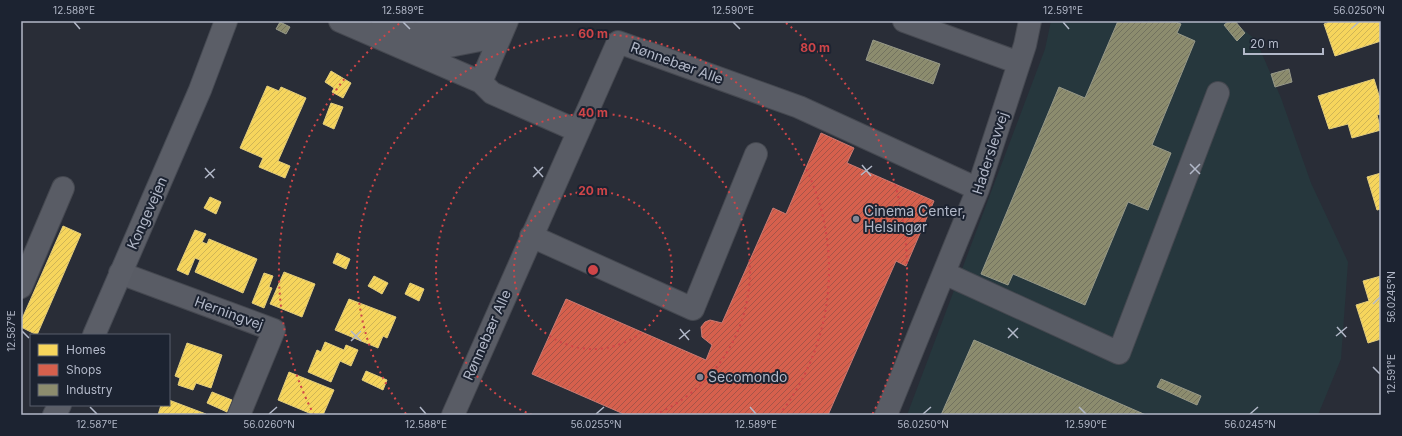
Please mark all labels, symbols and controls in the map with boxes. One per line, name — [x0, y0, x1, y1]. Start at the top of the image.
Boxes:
text: 12.588°E — [53, 4, 95, 16]
text: 12.589°E — [382, 4, 424, 16]
text: 12.590°E — [712, 4, 754, 16]
text: 12.591°E — [1043, 4, 1083, 16]
text: 56.0250°N — [1333, 4, 1385, 16]
text: 60 m — [578, 26, 608, 41]
scale bar — [1244, 30, 1323, 56]
text: 20 m — [1250, 36, 1279, 51]
street label: Rønnebær Alle — [629, 38, 726, 87]
text: 80 m — [800, 40, 830, 55]
text: 40 m — [578, 105, 608, 120]
street label: Haderslevvej — [968, 109, 1011, 196]
street label: Kongevejen — [123, 174, 170, 252]
text: 20 m — [578, 183, 608, 198]
place label: Cinema Center, Helsingør — [864, 202, 966, 235]
marker: Cinema Center, Helsingør — [851, 214, 861, 224]
centre of rings — [586, 263, 600, 277]
text: 56.0245°N — [1385, 271, 1397, 323]
street label: Rønnebær Alle — [459, 287, 514, 383]
street label: Herningvej — [193, 292, 266, 333]
text: 12.587°E — [5, 310, 17, 352]
legend — [30, 334, 170, 406]
text: Homes — [66, 342, 106, 357]
text: 12.591°E — [1385, 354, 1397, 394]
text: Shops — [66, 362, 102, 377]
place label: Secomondo — [708, 368, 787, 385]
marker: Secomondo — [695, 372, 705, 382]
text: Industry — [66, 382, 113, 397]
text: 12.587°E — [76, 418, 118, 430]
text: 56.0260°N — [243, 418, 295, 430]
text: 12.588°E — [405, 418, 447, 430]
text: 56.0255°N — [570, 418, 622, 430]
text: 12.589°E — [735, 418, 777, 430]
text: 56.0250°N — [897, 418, 949, 430]
text: 12.590°E — [1065, 418, 1107, 430]
text: 56.0245°N — [1224, 418, 1276, 430]

